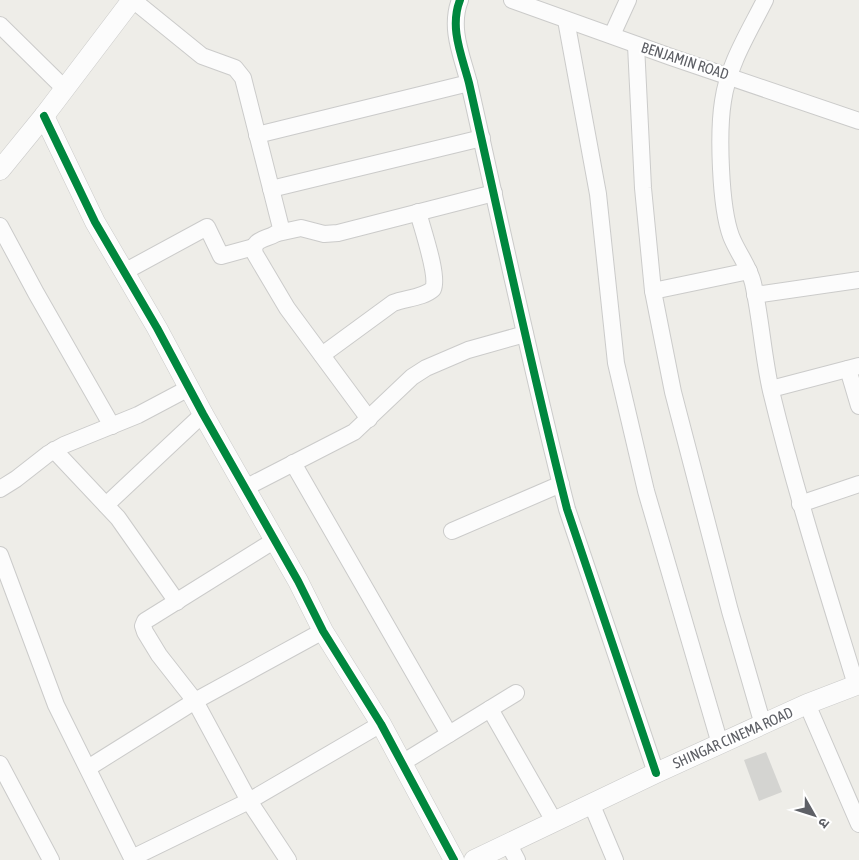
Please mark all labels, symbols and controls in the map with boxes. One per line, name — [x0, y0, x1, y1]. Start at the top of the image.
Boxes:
street label: BENJAMIN ROAD — [639, 38, 731, 83]
street label: SHINGAR CINEMA ROAD — [670, 703, 795, 772]
north arrow — [789, 790, 839, 840]
text: उ — [815, 815, 833, 832]

